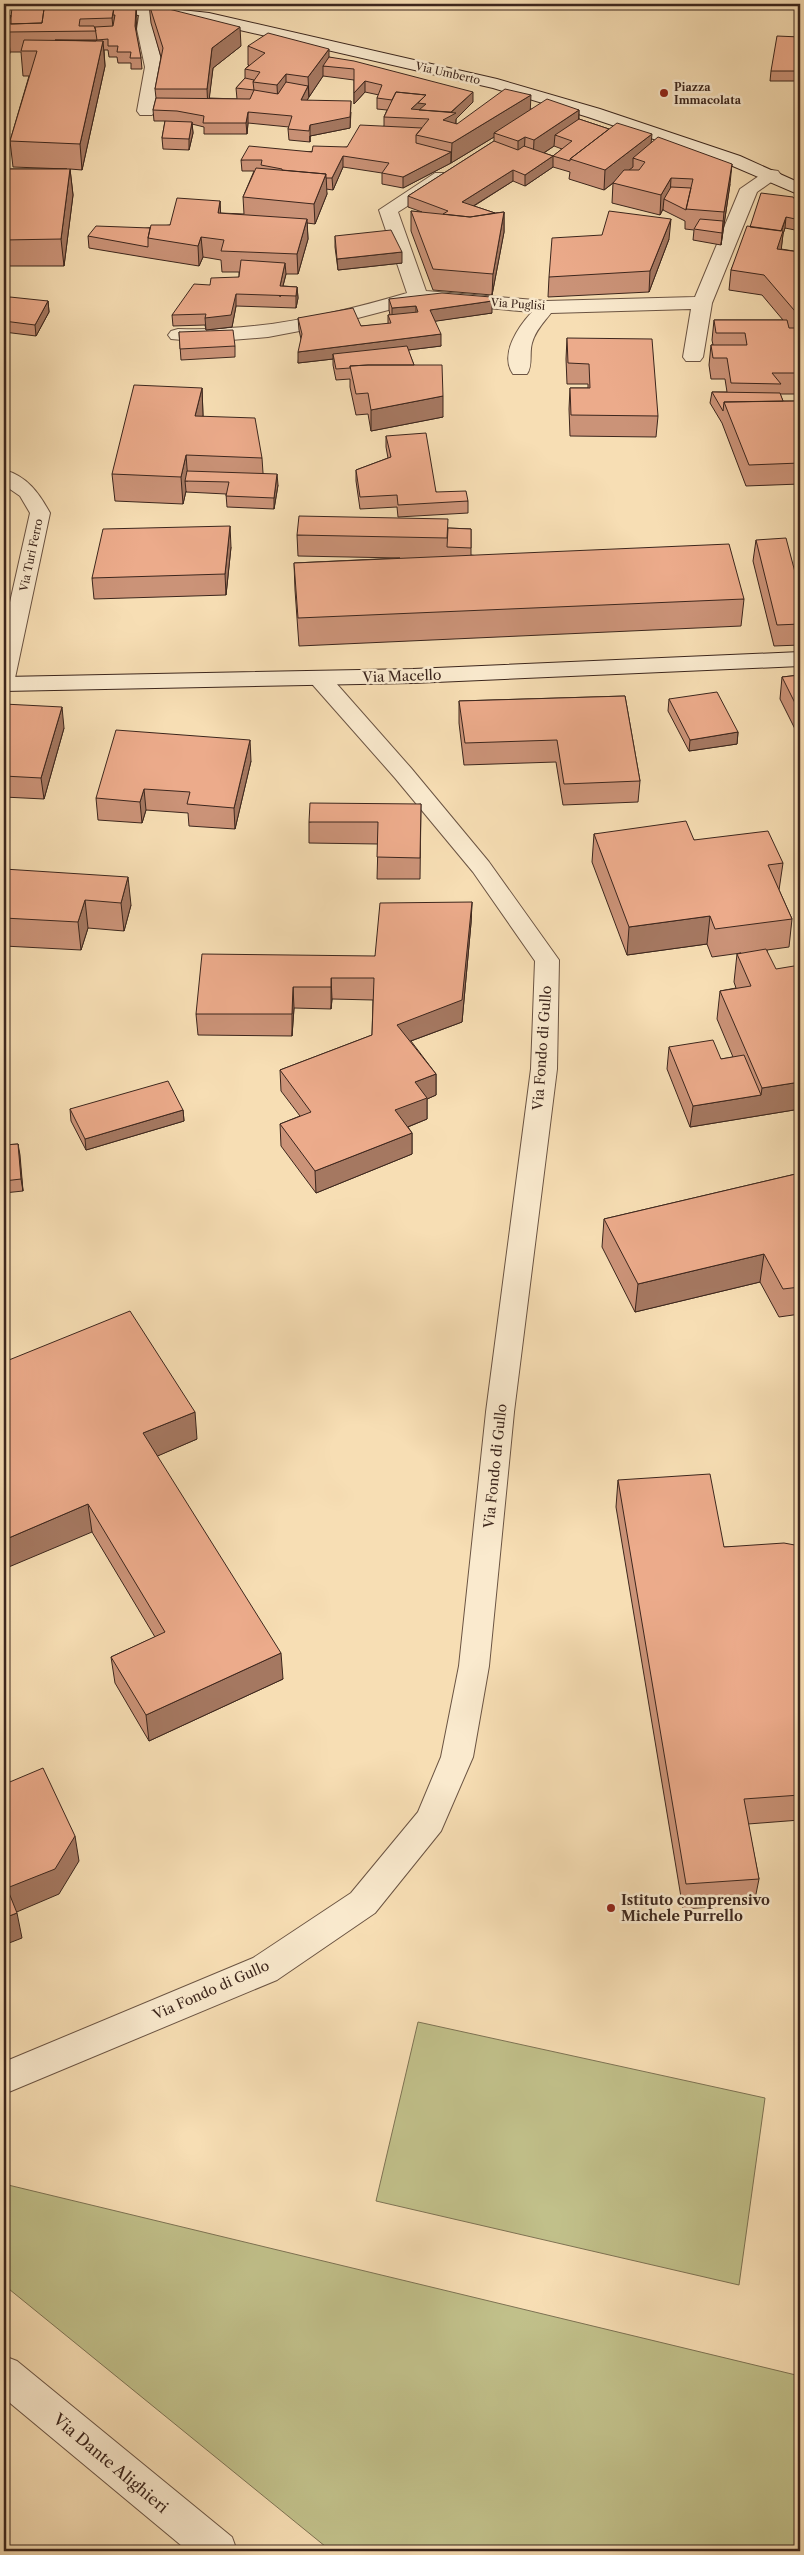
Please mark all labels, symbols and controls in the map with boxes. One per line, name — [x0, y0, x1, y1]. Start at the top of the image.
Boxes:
street label: Via Umberto — [413, 58, 482, 87]
place label: Piazza Immacolata — [674, 80, 742, 107]
marker: Piazza Immacolata — [658, 87, 670, 99]
street label: Via Puglisi — [489, 295, 546, 313]
street label: Via Turi Ferro — [16, 517, 46, 594]
street label: Via Macello — [361, 666, 442, 686]
street label: Via Fondo di Gullo — [529, 985, 555, 1112]
street label: Via Fondo di Gullo — [479, 1403, 511, 1530]
place label: Istituto comprensivo Michele Purrello — [621, 1891, 770, 1925]
marker: Istituto comprensivo Michele Purrello — [605, 1902, 617, 1914]
street label: Via Fondo di Gullo — [149, 1956, 272, 2024]
street label: Via Dante Alighieri — [49, 2408, 173, 2517]

